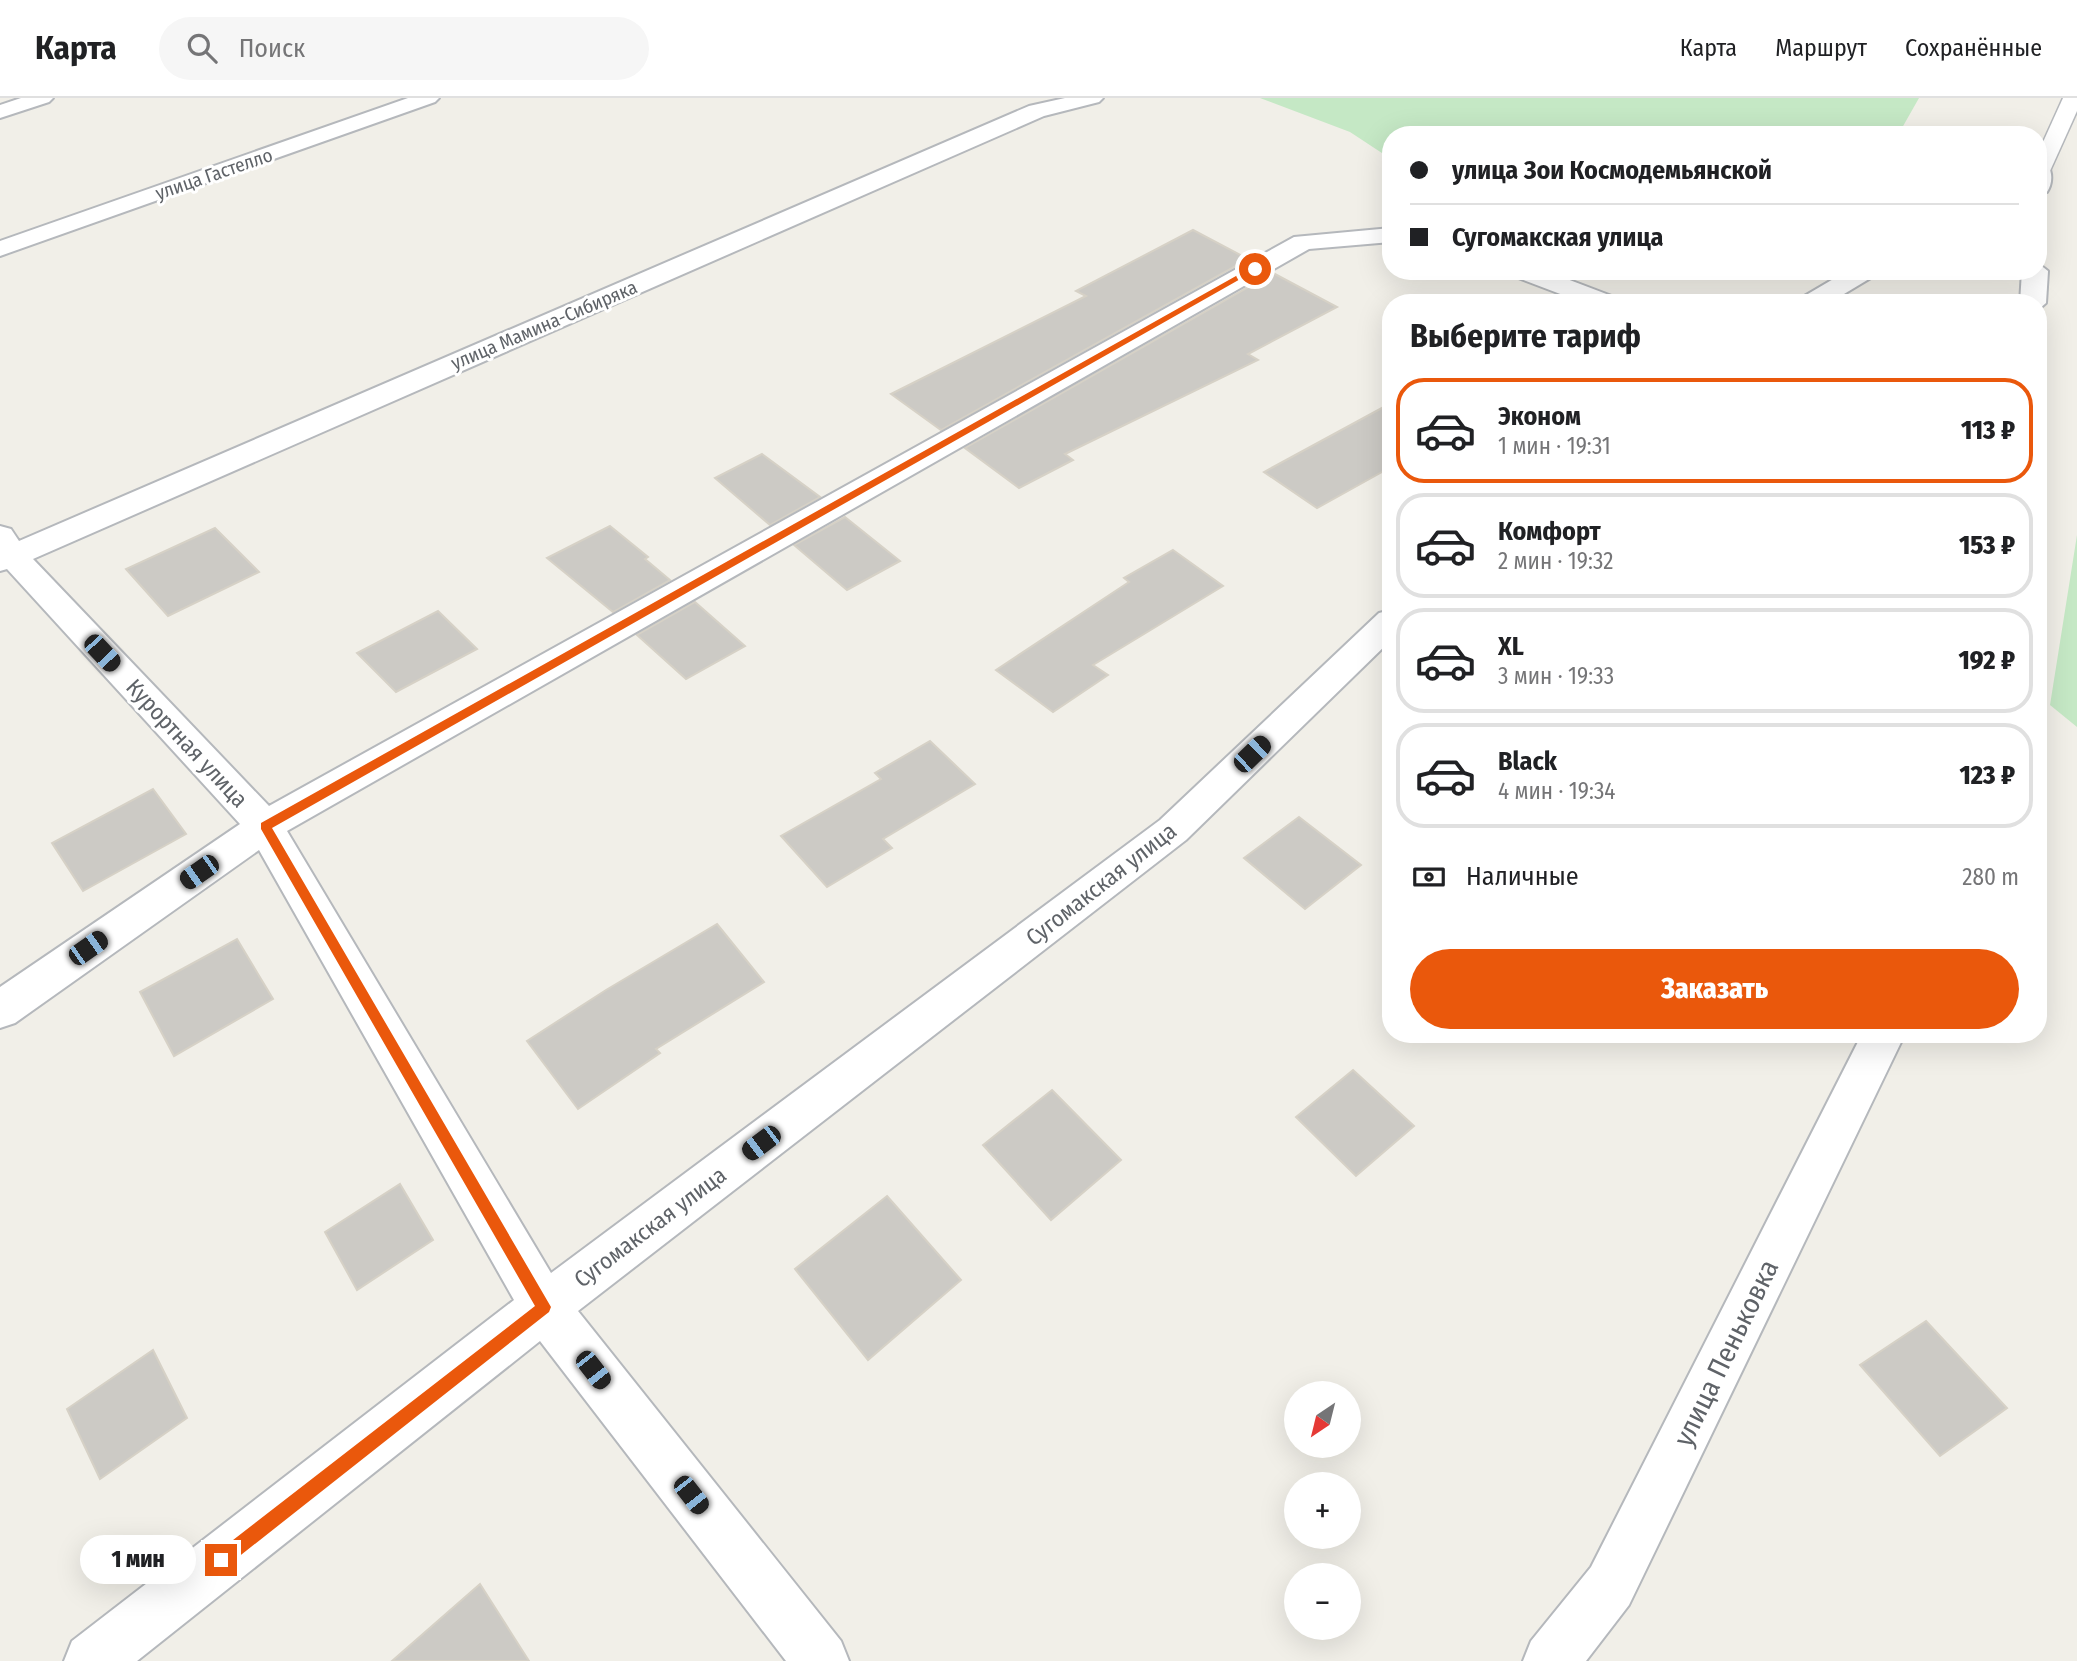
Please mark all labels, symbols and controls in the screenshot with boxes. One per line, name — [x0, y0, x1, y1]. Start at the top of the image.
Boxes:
search box — [159, 17, 649, 80]
text: Карта — [35, 28, 117, 68]
icon: search — [183, 29, 221, 67]
text: Поиск — [239, 33, 305, 64]
text: Карта — [1680, 34, 1737, 62]
text: Маршрут — [1775, 34, 1867, 62]
text: Сохранённые — [1905, 34, 2042, 62]
street label: улица Гастелло — [152, 143, 276, 205]
text: улица Зои Космодемьянской — [1452, 155, 1772, 186]
text: Сугомакская улица — [1452, 222, 1663, 253]
route start — [1239, 253, 1271, 285]
street label: улица Мамина-Сибиряка — [448, 275, 640, 375]
text: Выберите тариф — [1410, 317, 1641, 355]
icon: car — [1414, 399, 1477, 462]
text: Эконом — [1498, 401, 1581, 432]
text: 113 ₽ — [1961, 415, 2015, 446]
text: 1 мин · 19:31 — [1498, 432, 1611, 460]
icon: car — [1414, 514, 1477, 577]
text: Комфорт — [1498, 516, 1601, 547]
text: 153 ₽ — [1959, 530, 2015, 561]
text: 2 мин · 19:32 — [1498, 547, 1613, 575]
icon: car — [1414, 629, 1477, 692]
car — [80, 630, 125, 676]
text: XL — [1498, 631, 1524, 662]
text: 192 ₽ — [1959, 645, 2015, 676]
text: 3 мин · 19:33 — [1498, 662, 1614, 690]
street label: Курортная улица — [120, 673, 254, 813]
car — [1230, 732, 1275, 776]
icon: car — [1414, 744, 1477, 807]
text: Black — [1498, 746, 1557, 777]
text: 123 ₽ — [1960, 760, 2015, 791]
text: 4 мин · 19:34 — [1498, 777, 1615, 805]
street label: Сугомакская улица — [1020, 817, 1182, 951]
car — [176, 851, 223, 893]
icon: cash — [1410, 858, 1448, 896]
text: Наличные — [1466, 861, 1579, 892]
text: 280 m — [1962, 863, 2019, 891]
car — [65, 927, 112, 969]
button: Заказать — [1410, 949, 2019, 1029]
car — [738, 1122, 785, 1164]
street label: Сугомакская улица — [568, 1161, 732, 1293]
street label: улица Пеньковка — [1667, 1254, 1785, 1452]
car — [572, 1347, 615, 1393]
north arrow — [1284, 1381, 1362, 1458]
map controls — [1284, 1381, 1361, 1640]
car — [670, 1472, 713, 1518]
button: + — [1284, 1472, 1361, 1549]
callout: 1 мин — [81, 1536, 196, 1584]
route end — [205, 1544, 237, 1576]
text: 1 мин — [111, 1545, 165, 1573]
button: − — [1284, 1563, 1361, 1640]

